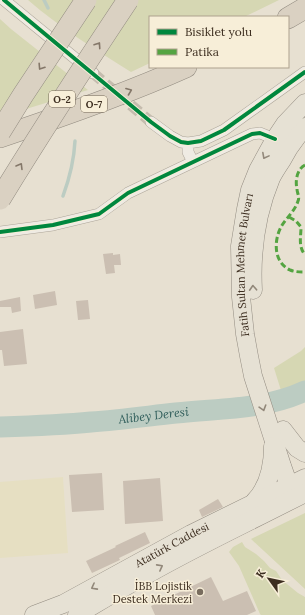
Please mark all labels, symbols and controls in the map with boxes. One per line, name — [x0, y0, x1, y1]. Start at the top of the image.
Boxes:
legend — [149, 16, 289, 68]
text: Bisiklet yolu — [185, 24, 252, 39]
one-way arrow — [93, 42, 100, 49]
text: Patika — [185, 44, 219, 59]
one-way arrow — [39, 63, 46, 70]
one-way arrow — [125, 87, 132, 95]
road number: O-2 — [49, 91, 75, 107]
road number: O-7 — [81, 96, 107, 112]
one-way arrow — [262, 152, 270, 160]
one-way arrow — [16, 163, 23, 170]
street label: Fatih Sultan Mehmet Bulvarı — [232, 192, 256, 337]
one-way arrow — [249, 285, 258, 291]
water label: Alibey Deresi — [117, 404, 189, 427]
one-way arrow — [258, 404, 267, 411]
street label: Atatürk Caddesi — [132, 519, 211, 571]
north arrow — [249, 559, 289, 599]
one-way arrow — [156, 564, 163, 572]
text: K — [253, 566, 269, 581]
place label: İBB Lojistik Destek Merkezi — [113, 578, 192, 606]
one-way arrow — [91, 582, 98, 590]
marker: İBB Lojistik Destek Merkezi — [195, 587, 205, 597]

